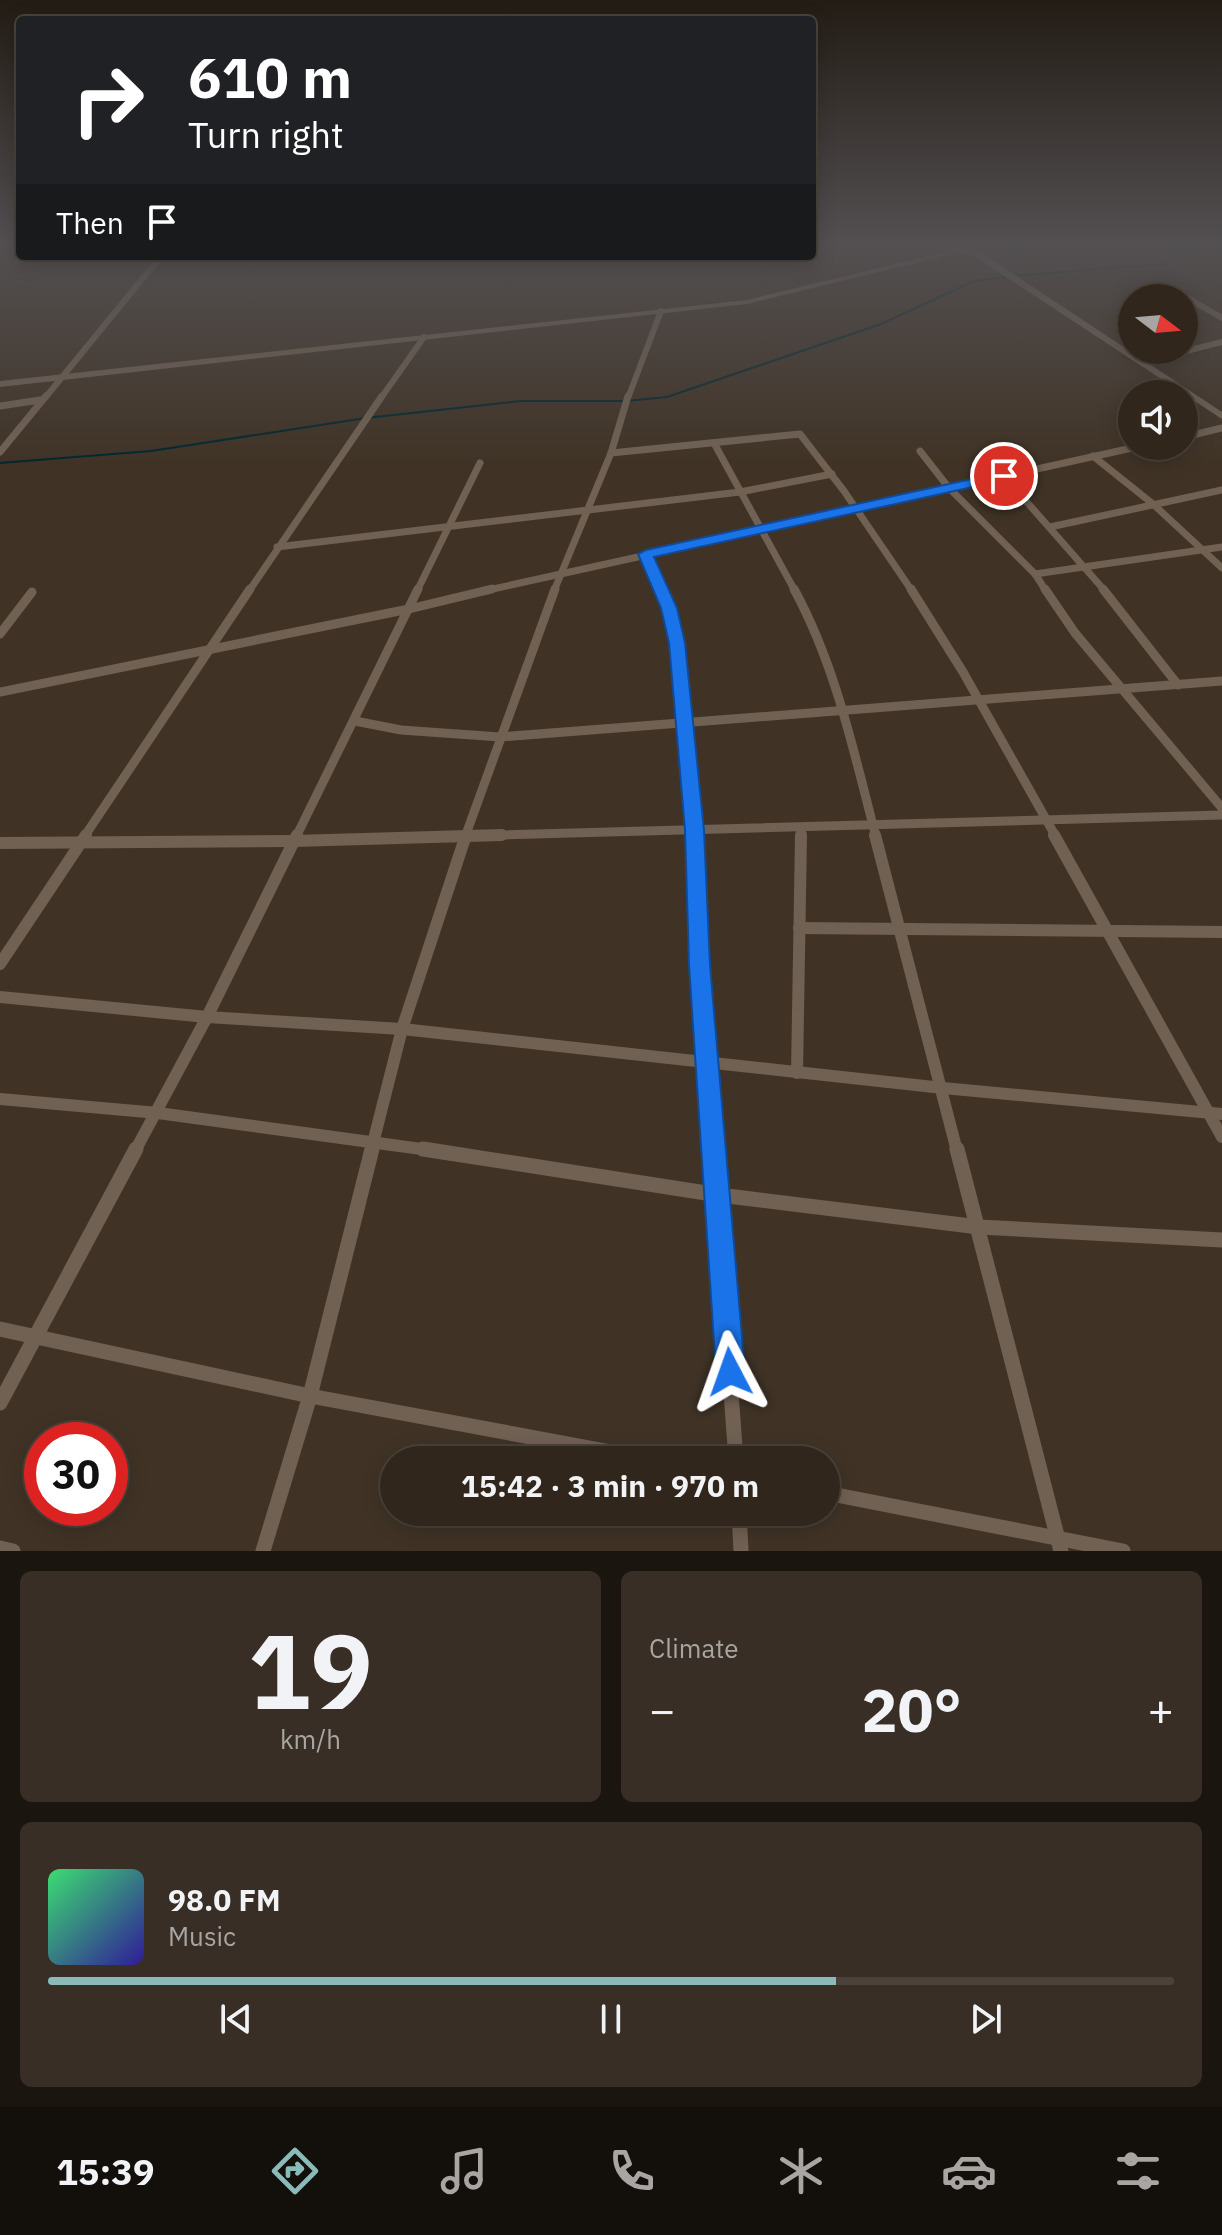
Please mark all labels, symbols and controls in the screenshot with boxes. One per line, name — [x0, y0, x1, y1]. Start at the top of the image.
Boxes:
text: 610 m — [188, 41, 352, 113]
icon: right — [56, 48, 160, 152]
text: Turn right — [188, 111, 344, 158]
icon: arrive — [140, 200, 184, 244]
text: Then — [56, 203, 124, 242]
north arrow — [1118, 284, 1198, 364]
map controls — [1118, 284, 1198, 460]
button: sound — [1118, 380, 1198, 460]
pin — [970, 442, 1038, 510]
icon: arrive — [982, 454, 1026, 498]
position arrow — [688, 1330, 772, 1414]
speed limit sign: 30 — [24, 1422, 128, 1526]
text: 15:42 · 3 min · 970 m — [461, 1466, 759, 1505]
text: 19 — [248, 1602, 373, 1738]
text: Climate — [649, 1631, 739, 1665]
text: 20° — [861, 1670, 962, 1749]
text: − — [649, 1681, 675, 1738]
text: + — [1148, 1681, 1174, 1738]
text: km/h — [280, 1722, 341, 1756]
text: 98.0 FM — [168, 1880, 281, 1919]
text: Music — [168, 1919, 236, 1953]
icon: previous — [214, 1997, 258, 2041]
icon: pause — [589, 1997, 633, 2041]
icon: next — [964, 1997, 1008, 2041]
icon: directions — [267, 2143, 323, 2199]
icon: music — [436, 2143, 492, 2199]
icon: phone — [604, 2143, 660, 2199]
icon: climate — [773, 2143, 829, 2199]
icon: car — [941, 2143, 997, 2199]
icon: filters — [1110, 2143, 1166, 2199]
text: 15:39 — [56, 2148, 155, 2195]

